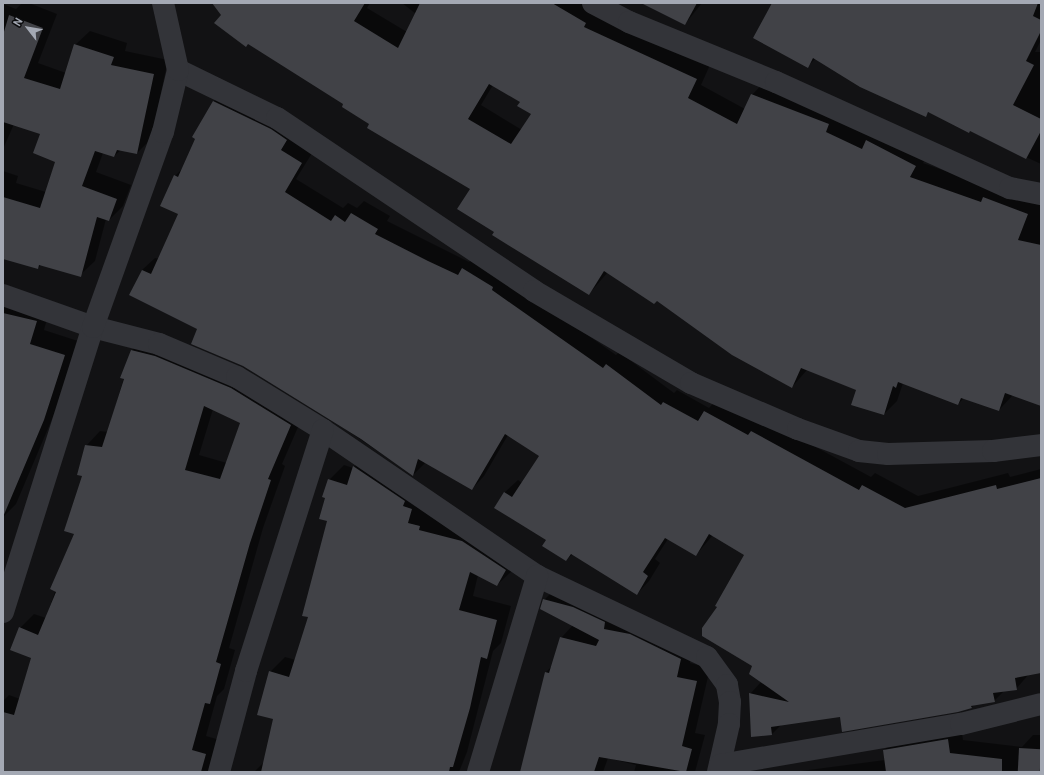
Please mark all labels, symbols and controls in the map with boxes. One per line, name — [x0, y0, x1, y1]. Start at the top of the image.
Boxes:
north arrow — [8, 8, 48, 48]
text: N — [10, 15, 25, 28]

